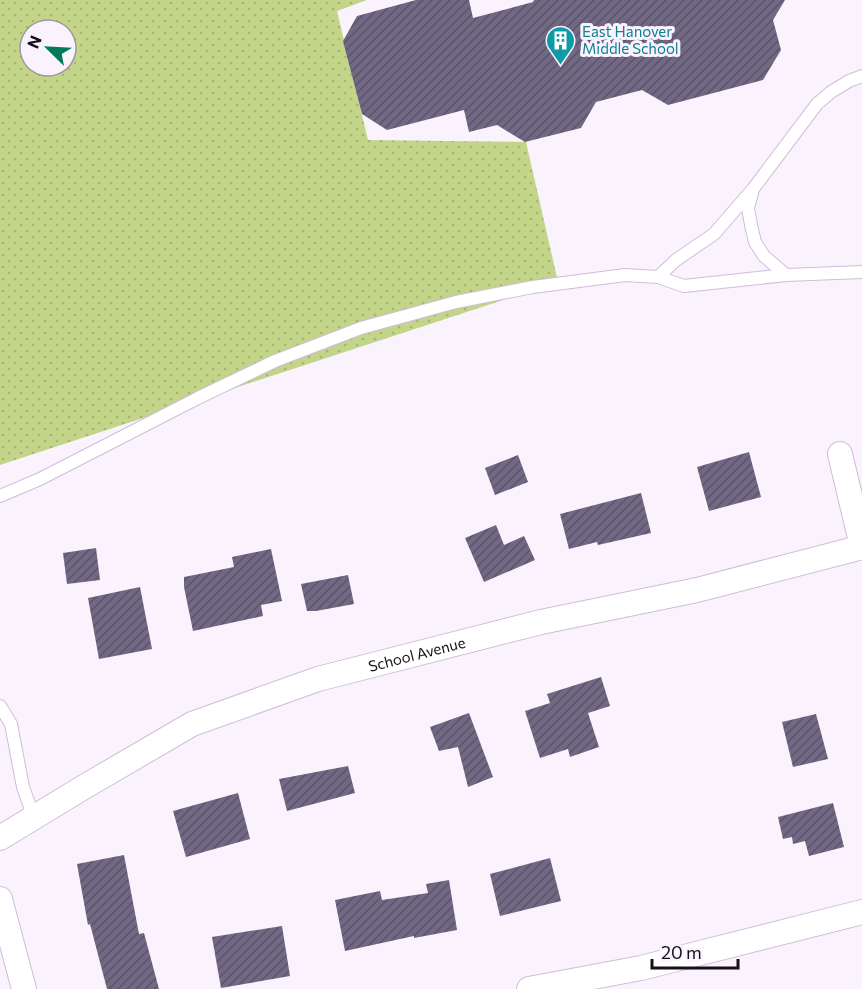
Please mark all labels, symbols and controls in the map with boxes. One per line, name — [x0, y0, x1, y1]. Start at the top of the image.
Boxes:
north arrow — [18, 18, 78, 78]
place label: East Hanover Middle School — [582, 22, 679, 57]
building icon: East Hanover Middle School — [545, 24, 577, 66]
text: N — [23, 32, 45, 51]
street label: School Avenue — [366, 633, 467, 675]
scale bar — [652, 932, 738, 970]
text: 20 m — [661, 941, 702, 963]

